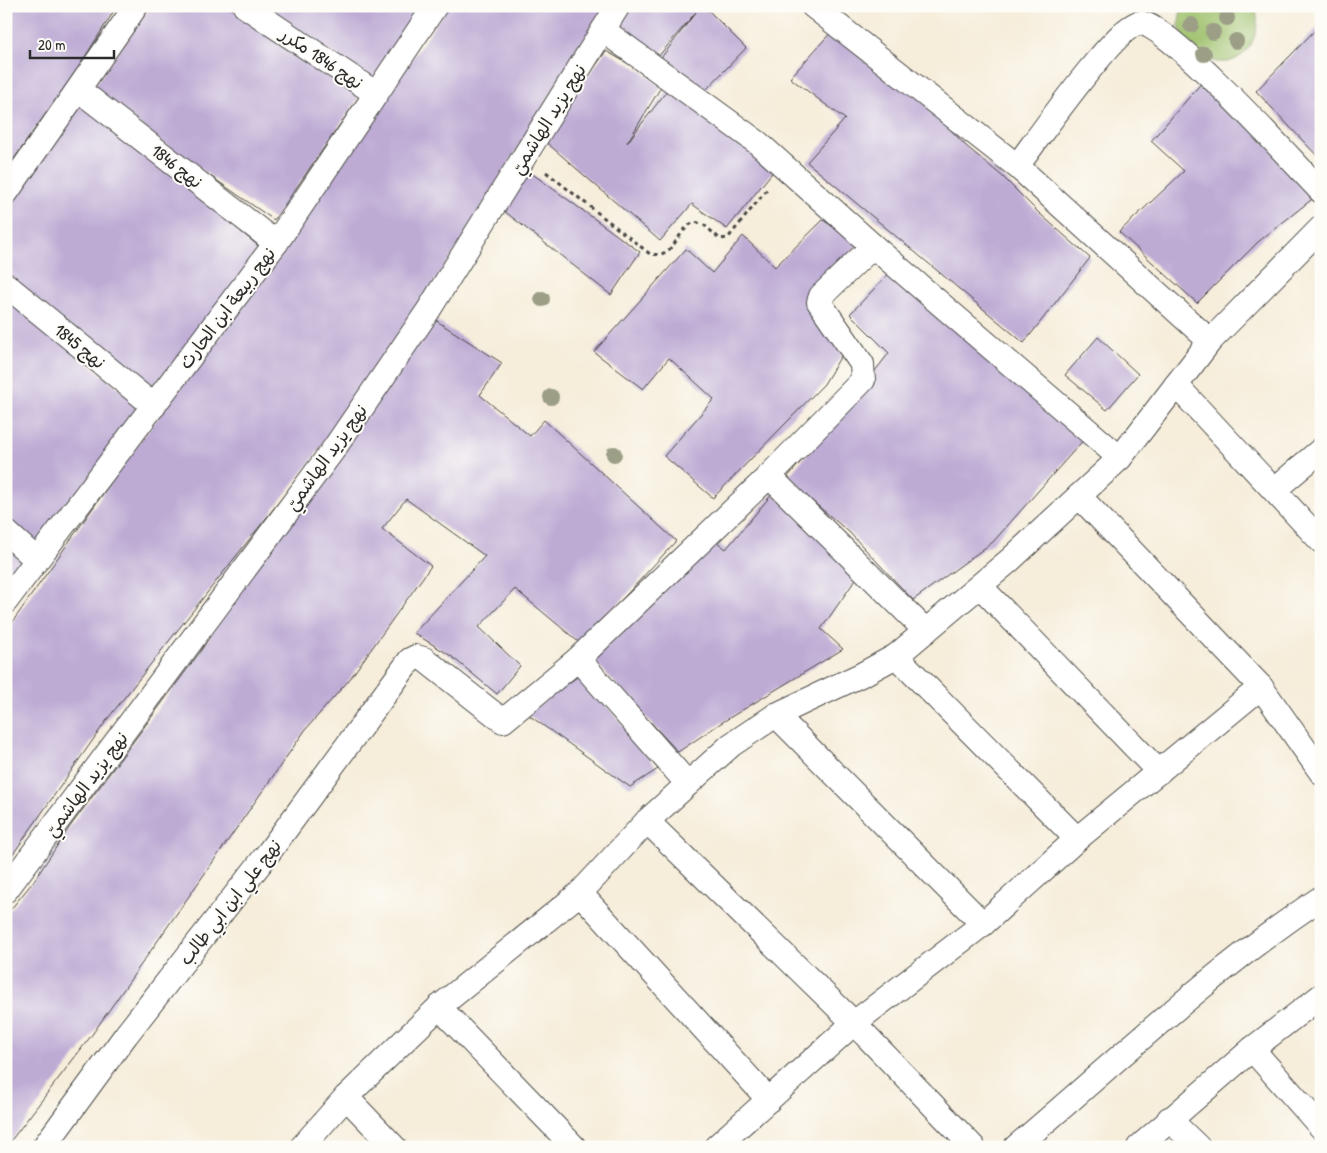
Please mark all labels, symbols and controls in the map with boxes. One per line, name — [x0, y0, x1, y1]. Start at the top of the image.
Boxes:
street label: نهج 1846 مكرر — [274, 20, 368, 95]
scale bar — [30, 28, 114, 60]
text: 20 m — [38, 34, 65, 55]
street label: نهج يزيد الهاشميّ — [504, 59, 595, 181]
street label: نهج 1846 — [146, 138, 208, 194]
street label: نهج ربيعة ابن الحارث — [173, 242, 281, 374]
street label: نهج 1845 — [49, 318, 111, 374]
street label: نهج يزيد الهاشميّ — [279, 399, 376, 518]
street label: نهج يزيد الهاشميّ — [38, 726, 137, 844]
street label: نهج علي ابن ابي طالب — [173, 834, 290, 973]

